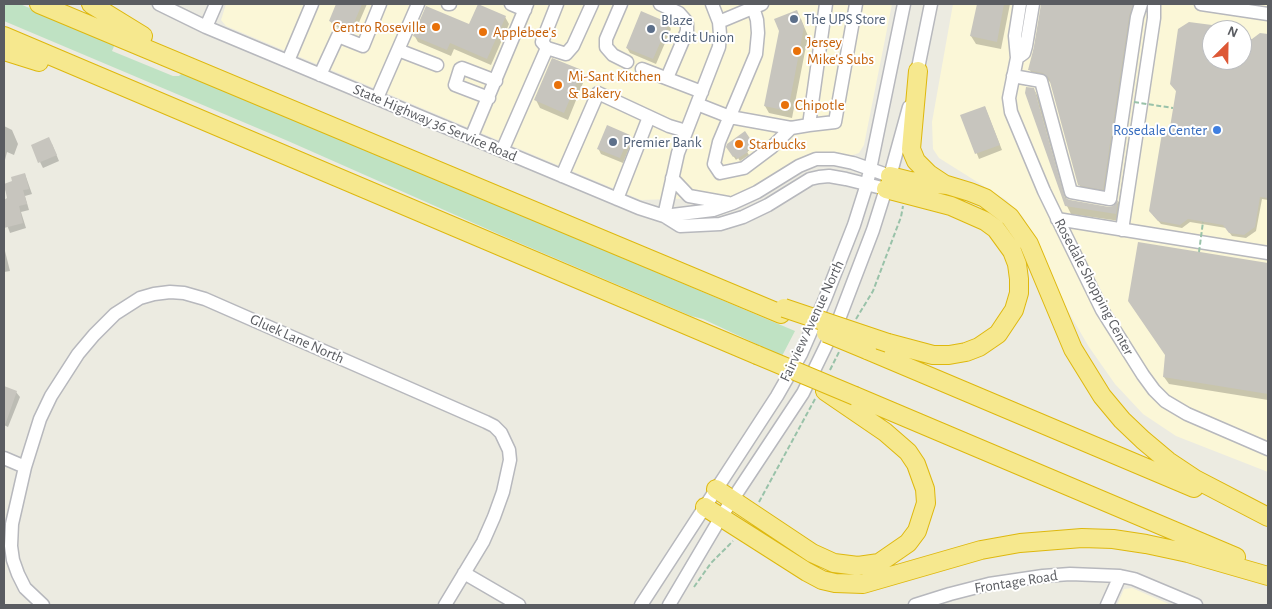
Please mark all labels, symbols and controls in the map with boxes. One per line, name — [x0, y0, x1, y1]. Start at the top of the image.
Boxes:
place label: The UPS Store — [804, 10, 886, 28]
place label: Blaze Credit Union — [661, 11, 734, 46]
marker: The UPS Store — [788, 13, 800, 25]
place label: Centro Roseville — [332, 18, 426, 36]
north arrow — [1202, 20, 1252, 70]
marker: Centro Roseville — [430, 21, 442, 33]
place label: Applebee's — [493, 23, 556, 41]
marker: Blaze Credit Union — [645, 23, 657, 35]
text: N — [1225, 24, 1240, 40]
marker: Applebee's — [477, 26, 489, 38]
place label: Jersey Mike's Subs — [807, 33, 874, 68]
marker: Jersey Mike's Subs — [791, 45, 803, 57]
place label: Mi-Sant Kitchen & Bakery — [568, 67, 661, 102]
marker: Mi-Sant Kitchen & Bakery — [552, 79, 564, 91]
street label: State Highway 36 Service Road — [350, 80, 520, 166]
place label: Chipotle — [795, 96, 845, 114]
marker: Chipotle — [779, 99, 791, 111]
place label: Rosedale Center — [1113, 121, 1207, 139]
marker: Rosedale Center — [1211, 124, 1223, 136]
place label: Premier Bank — [623, 133, 702, 151]
place label: Starbucks — [749, 135, 806, 153]
marker: Premier Bank — [607, 136, 619, 148]
marker: Starbucks — [733, 138, 745, 150]
street label: Rosedale Shopping Center — [1050, 215, 1138, 359]
street label: Fairview Avenue North — [776, 257, 848, 385]
street label: Gluek Lane North — [247, 310, 347, 368]
street label: Frontage Road — [973, 567, 1059, 597]

